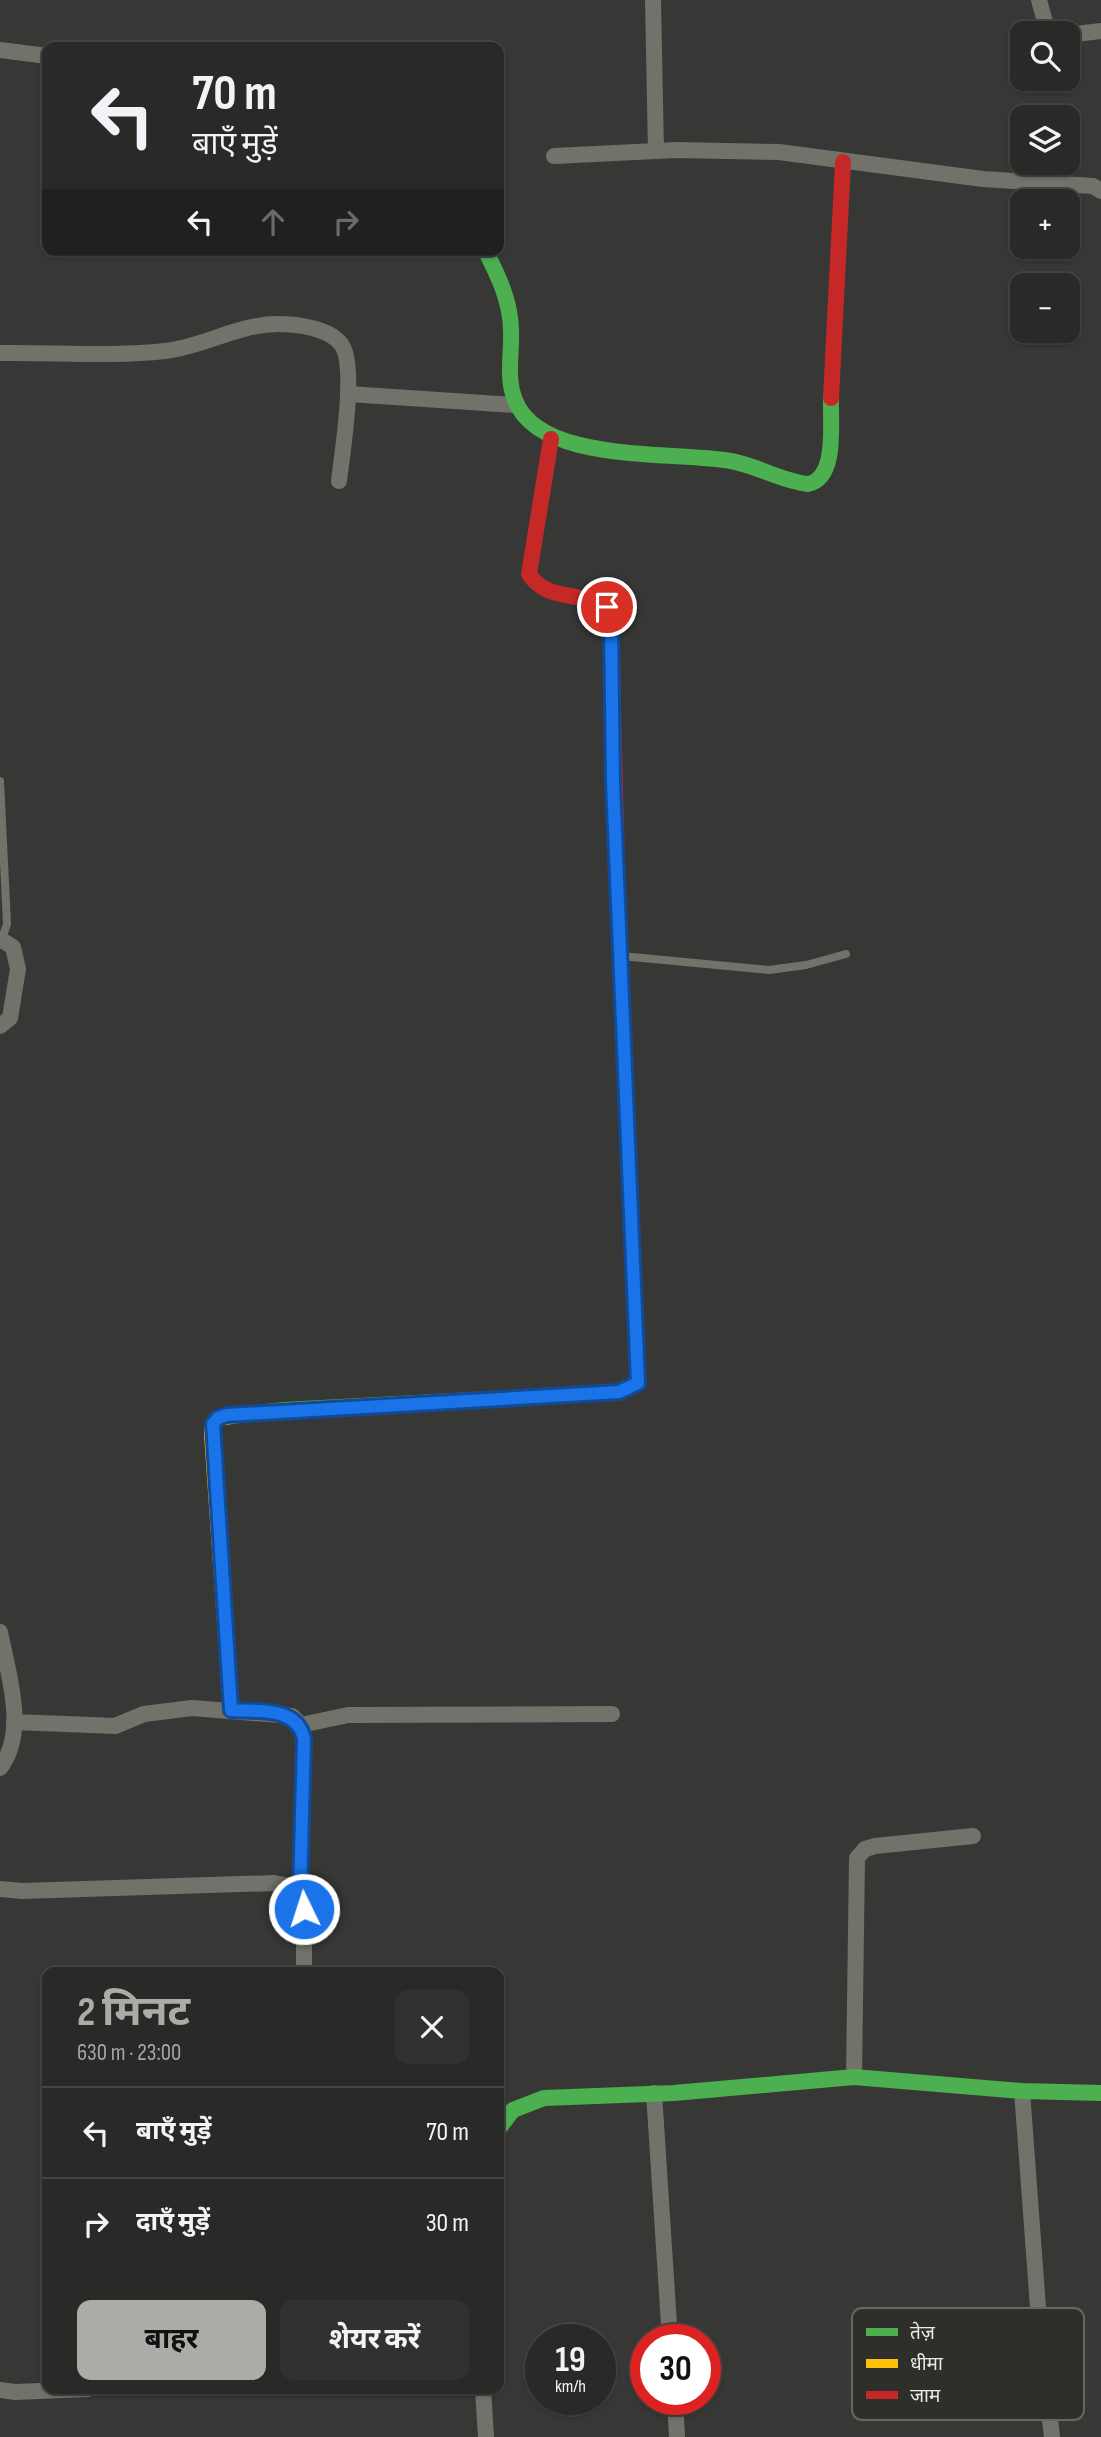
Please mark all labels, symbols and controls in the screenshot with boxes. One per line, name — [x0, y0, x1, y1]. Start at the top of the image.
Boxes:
map controls — [1010, 21, 1080, 343]
button: search — [1010, 21, 1080, 91]
text: 70 m — [192, 65, 277, 124]
icon: left — [77, 70, 168, 161]
button: layers — [1010, 105, 1080, 175]
text: बाएँ मुड़ें — [192, 125, 278, 164]
button: + — [1010, 189, 1080, 259]
icon: left — [181, 203, 219, 241]
icon: ahead — [254, 203, 292, 241]
icon: right — [327, 203, 365, 241]
button: − — [1010, 273, 1080, 343]
pin — [577, 577, 637, 637]
icon: arrive — [588, 588, 626, 626]
position arrow — [267, 1872, 341, 1946]
text: 2 मिनट — [77, 1987, 190, 2038]
button: close — [395, 1990, 469, 2064]
text: 630 m · 23:00 — [77, 2039, 181, 2067]
icon: left — [77, 2114, 115, 2152]
text: बाएँ मुड़ें — [136, 2116, 211, 2147]
text: 70 m — [426, 2117, 469, 2148]
icon: right — [77, 2205, 115, 2243]
text: दाएँ मुड़ें — [136, 2207, 210, 2238]
text: 30 m — [426, 2208, 469, 2239]
button: बाहर — [77, 2300, 266, 2380]
button: शेयर करें — [280, 2300, 469, 2380]
legend — [852, 2308, 1084, 2420]
text: तेज़ — [910, 2321, 936, 2345]
speed limit sign: 30 — [630, 2324, 721, 2415]
text: 19 — [555, 2339, 586, 2382]
text: धीमा — [910, 2353, 944, 2376]
text: km/h — [555, 2376, 586, 2397]
text: जाम — [910, 2385, 941, 2408]

